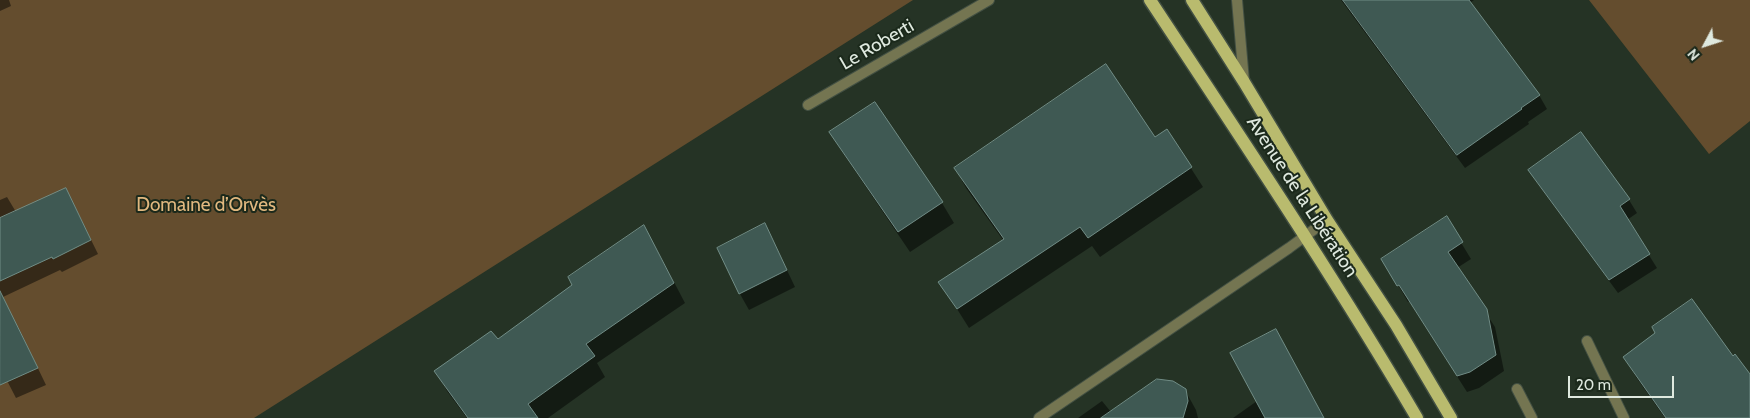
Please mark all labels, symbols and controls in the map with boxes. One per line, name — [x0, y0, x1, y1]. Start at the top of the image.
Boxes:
street label: Le Roberti — [836, 15, 918, 75]
north arrow — [1680, 20, 1730, 70]
text: N — [1683, 45, 1704, 64]
street label: Avenue de la Libération — [1241, 112, 1363, 282]
park label: Domaine d’Orvès — [136, 194, 276, 216]
scale bar — [1570, 366, 1676, 398]
text: 20 m — [1576, 376, 1611, 394]

